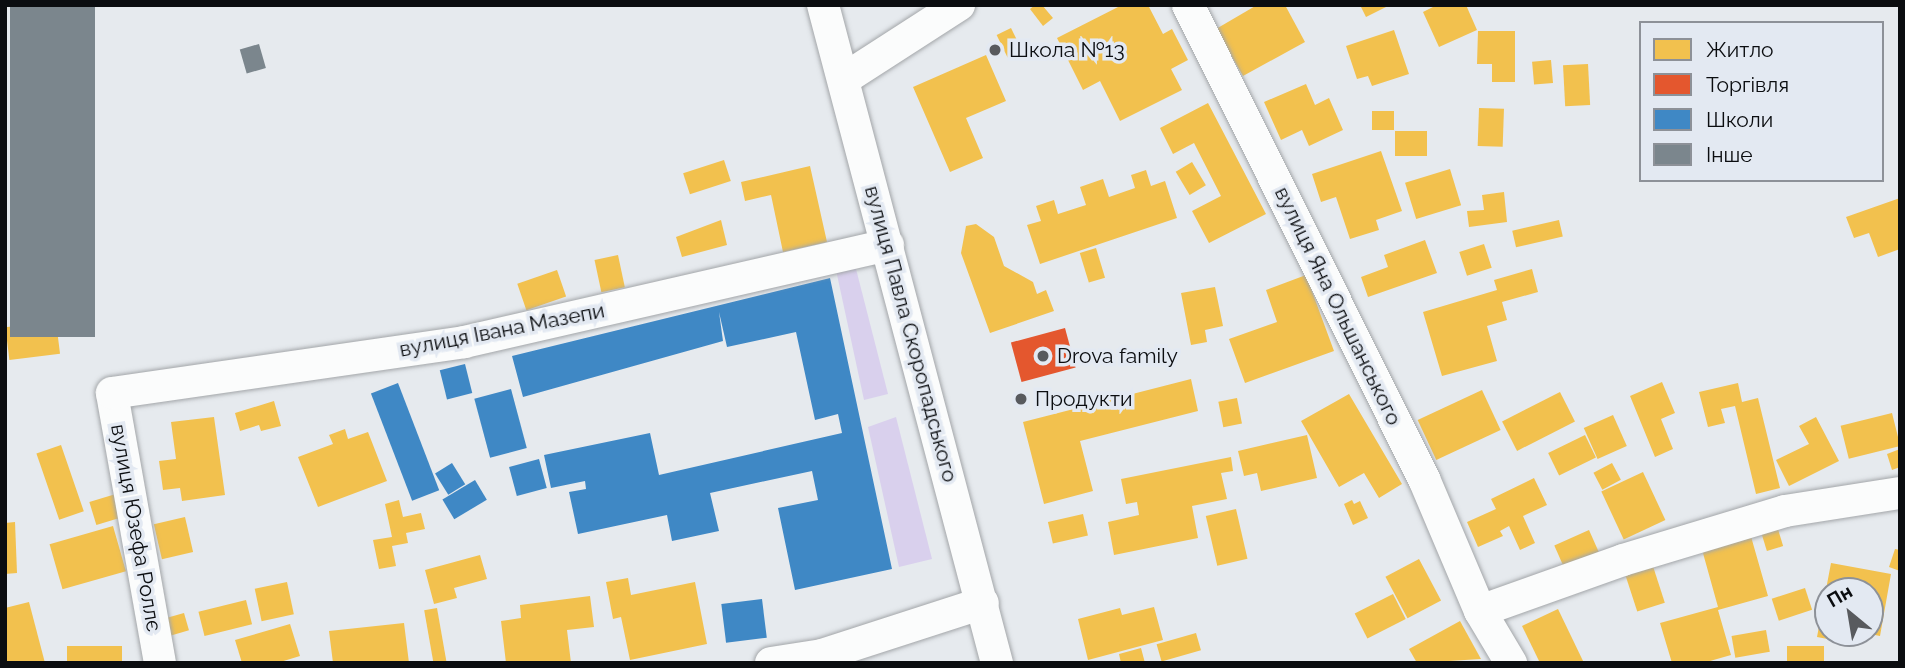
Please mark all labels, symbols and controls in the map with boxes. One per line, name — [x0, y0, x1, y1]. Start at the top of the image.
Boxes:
legend — [1639, 21, 1884, 182]
place label: Школа №13 — [1009, 37, 1125, 63]
text: Житло — [1706, 37, 1774, 62]
marker: Школа №13 — [987, 42, 1003, 58]
text: Торгівля — [1706, 72, 1789, 97]
text: Школи — [1706, 107, 1773, 132]
text: Інше — [1706, 142, 1753, 167]
street label: вулиця Павла Скоропадського — [859, 183, 963, 485]
street label: вулиця Яна Ольшанського — [1269, 183, 1407, 429]
street label: вулиця Івана Мазепи — [397, 298, 607, 362]
place label: Drova family — [1057, 343, 1178, 369]
marker: Drova family — [1035, 348, 1051, 364]
place label: Продукти — [1035, 386, 1132, 412]
marker: Продукти — [1013, 391, 1029, 407]
street label: вулиця Юзефа Роллє — [105, 422, 167, 634]
north arrow — [1814, 577, 1884, 647]
text: Пн — [1823, 580, 1856, 611]

